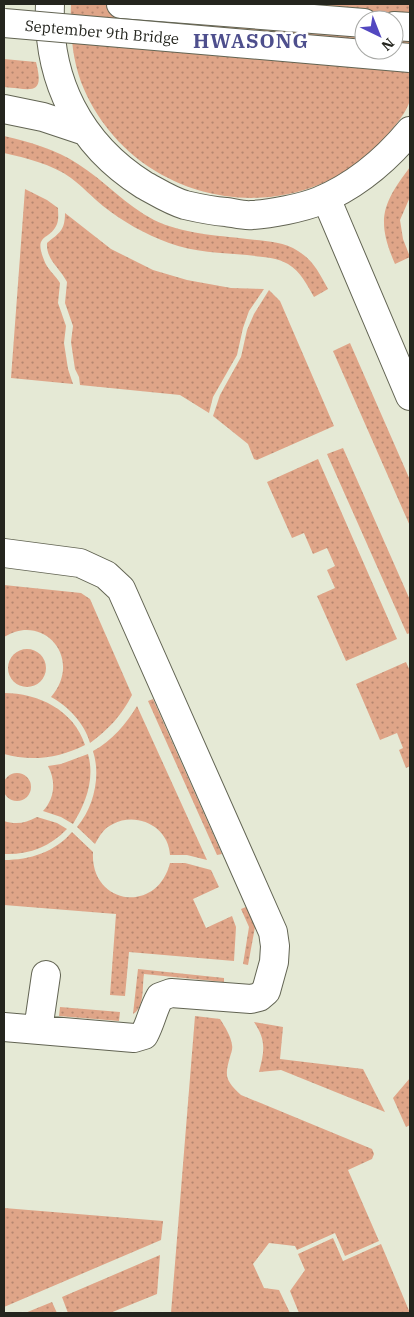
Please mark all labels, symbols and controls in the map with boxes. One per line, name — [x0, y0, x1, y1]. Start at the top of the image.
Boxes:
north arrow — [354, 10, 404, 60]
street label: September 9th Bridge — [24, 16, 180, 48]
district label: HWASONG — [193, 27, 309, 54]
text: N — [378, 34, 398, 55]

